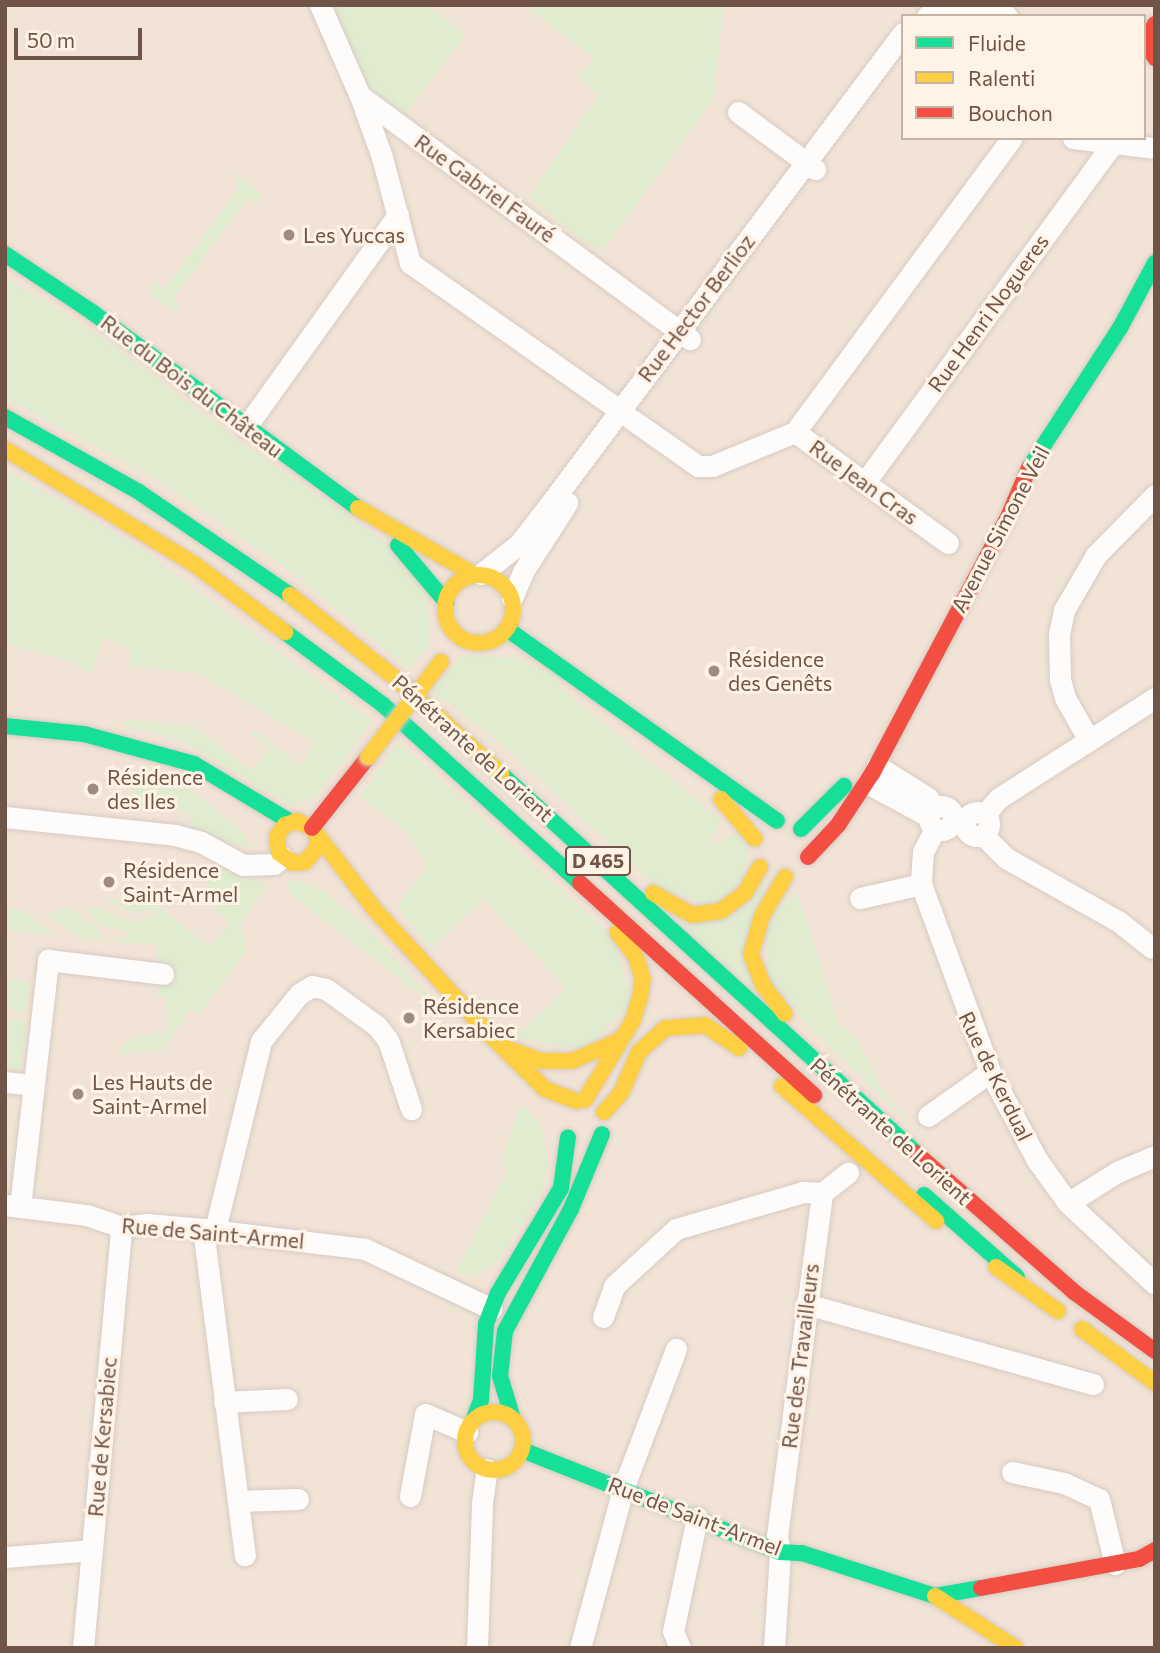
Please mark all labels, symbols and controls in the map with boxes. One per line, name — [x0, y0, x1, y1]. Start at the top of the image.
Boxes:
scale bar — [18, 14, 145, 58]
legend — [901, 14, 1146, 140]
text: 50 m — [27, 27, 75, 52]
text: Fluide — [968, 30, 1026, 55]
text: Ralenti — [968, 65, 1035, 90]
text: Bouchon — [968, 100, 1053, 125]
street label: Rue Gabriel Fauré — [410, 129, 560, 247]
place label: Les Yuccas — [303, 222, 405, 248]
marker: Les Yuccas — [281, 227, 297, 243]
street label: Rue Hector Berlioz — [632, 229, 760, 387]
street label: Rue Henri Nogueres — [922, 229, 1054, 397]
street label: Rue du Bois du Château — [96, 309, 288, 463]
street label: Rue Jean Cras — [805, 434, 923, 530]
street label: Avenue Simone Veil — [946, 442, 1054, 616]
place label: Résidence des Genêts — [728, 646, 832, 696]
marker: Résidence des Genêts — [706, 663, 722, 679]
street label: Pénétrante de Lorient — [387, 669, 559, 827]
place label: Résidence des Iles — [107, 764, 203, 814]
marker: Résidence des Iles — [85, 781, 101, 797]
road number: D 465 — [565, 846, 631, 876]
place label: Résidence Saint-Armel — [123, 857, 238, 907]
marker: Résidence Saint-Armel — [101, 874, 117, 890]
place label: Résidence Kersabiec — [423, 993, 519, 1043]
street label: Rue de Kerdual — [954, 1007, 1038, 1145]
marker: Résidence Kersabiec — [401, 1010, 417, 1026]
street label: Pénétrante de Lorient — [805, 1052, 977, 1210]
place label: Les Hauts de Saint-Armel — [92, 1069, 213, 1119]
marker: Les Hauts de Saint-Armel — [70, 1086, 86, 1102]
street label: Rue de Saint-Armel — [121, 1212, 305, 1254]
street label: Rue des Travailleurs — [776, 1262, 824, 1450]
street label: Rue de Kersabiec — [82, 1356, 122, 1518]
street label: Rue de Saint-Armel — [605, 1471, 785, 1561]

